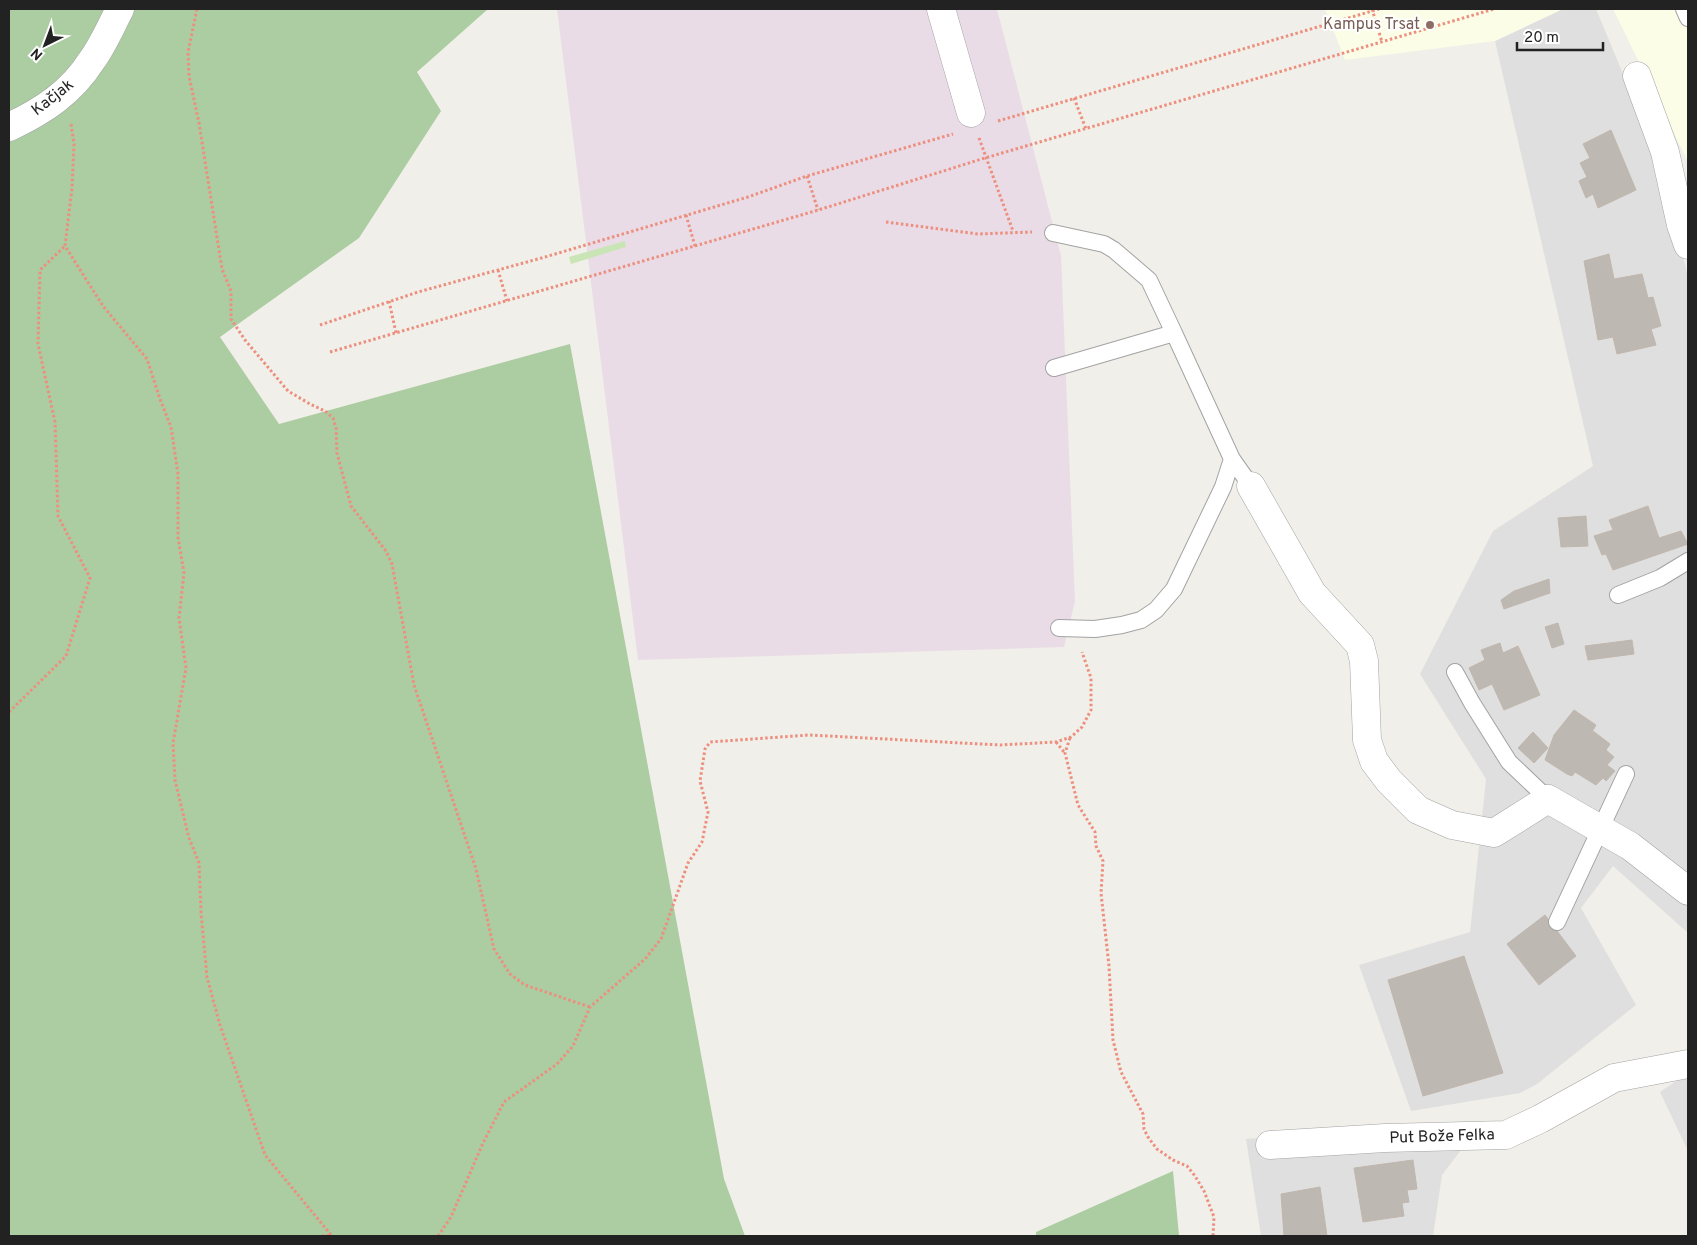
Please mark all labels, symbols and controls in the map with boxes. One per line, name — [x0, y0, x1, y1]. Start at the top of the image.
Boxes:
place label: Kampus Trsat — [1323, 15, 1420, 35]
marker: Kampus Trsat — [1424, 19, 1436, 31]
north arrow — [20, 20, 70, 70]
scale bar — [1517, 20, 1603, 52]
text: 20 m — [1524, 29, 1559, 48]
text: N — [28, 44, 47, 63]
street label: Kačjak — [28, 75, 78, 121]
street label: Put Bože Felka — [1389, 1125, 1495, 1149]

